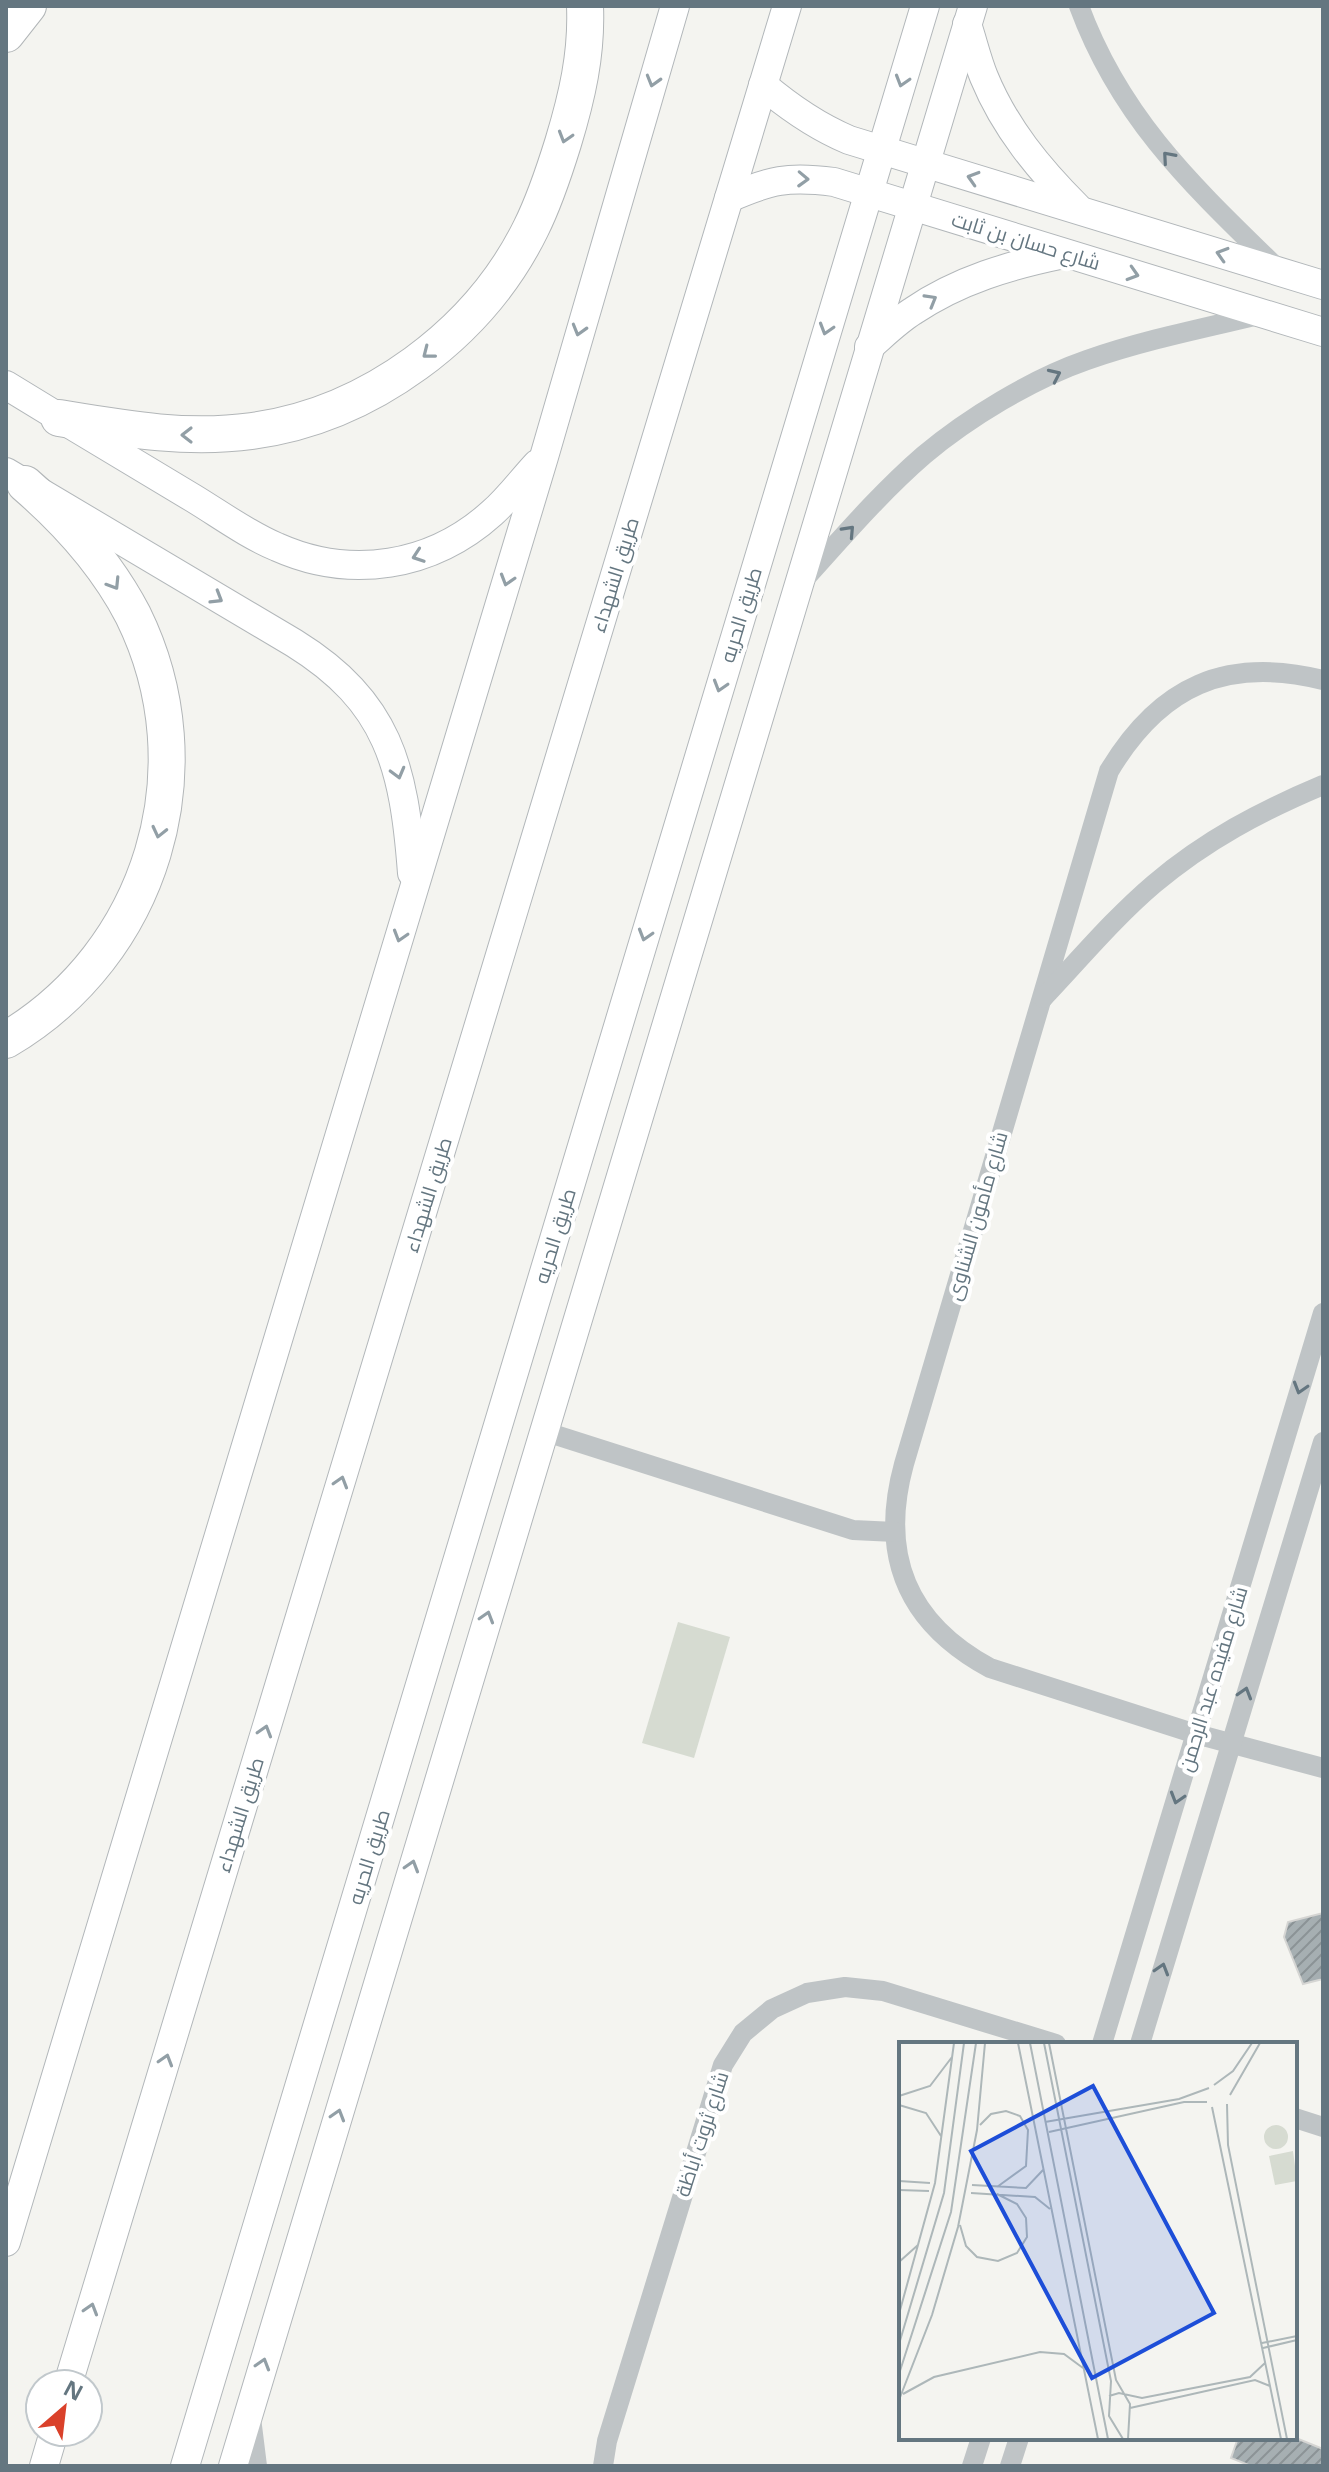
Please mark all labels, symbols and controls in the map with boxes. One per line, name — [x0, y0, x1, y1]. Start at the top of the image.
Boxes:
one-way arrow — [646, 73, 662, 87]
one-way arrow — [895, 73, 911, 87]
one-way arrow — [558, 130, 574, 144]
one-way arrow — [1163, 152, 1178, 167]
one-way arrow — [797, 171, 810, 188]
one-way arrow — [967, 171, 981, 187]
street label: شارع حسان بن ثابت — [948, 205, 1104, 277]
one-way arrow — [1215, 247, 1229, 263]
one-way arrow — [1126, 265, 1140, 281]
one-way arrow — [923, 294, 937, 310]
one-way arrow — [820, 322, 836, 336]
one-way arrow — [572, 323, 588, 337]
one-way arrow — [422, 343, 437, 357]
one-way arrow — [1046, 369, 1061, 385]
one-way arrow — [180, 426, 193, 444]
street label: طريق الشهداء — [584, 514, 645, 636]
one-way arrow — [840, 525, 854, 540]
one-way arrow — [412, 546, 426, 562]
street label: طريق الحريه — [713, 564, 768, 666]
one-way arrow — [500, 572, 516, 586]
one-way arrow — [104, 575, 119, 589]
one-way arrow — [208, 588, 223, 604]
one-way arrow — [713, 678, 729, 692]
one-way arrow — [389, 766, 406, 780]
one-way arrow — [151, 825, 168, 839]
one-way arrow — [638, 927, 654, 941]
one-way arrow — [393, 928, 409, 942]
street label: شارع مأمون الشناوى — [940, 1128, 1014, 1304]
street label: طريق الشهداء — [397, 1134, 458, 1256]
street label: طريق الحريه — [527, 1185, 582, 1287]
one-way arrow — [1293, 1381, 1309, 1395]
one-way arrow — [332, 1476, 348, 1490]
street label: شارع مفيده عبد الرحمن — [1172, 1583, 1254, 1775]
one-way arrow — [478, 1611, 494, 1625]
one-way arrow — [1236, 1687, 1252, 1701]
one-way arrow — [256, 1725, 272, 1739]
street label: طريق الشهداء — [209, 1754, 270, 1876]
one-way arrow — [1170, 1790, 1186, 1804]
street label: طريق الحريه — [341, 1806, 396, 1908]
one-way arrow — [403, 1860, 419, 1874]
one-way arrow — [1153, 1963, 1169, 1977]
inset map — [899, 2042, 1297, 2440]
one-way arrow — [157, 2054, 173, 2068]
street label: شارع ثروت أباظة — [669, 2068, 735, 2200]
one-way arrow — [329, 2109, 345, 2123]
one-way arrow — [82, 2303, 98, 2317]
one-way arrow — [254, 2358, 270, 2372]
north arrow — [24, 2368, 104, 2448]
text: N — [59, 2372, 89, 2407]

